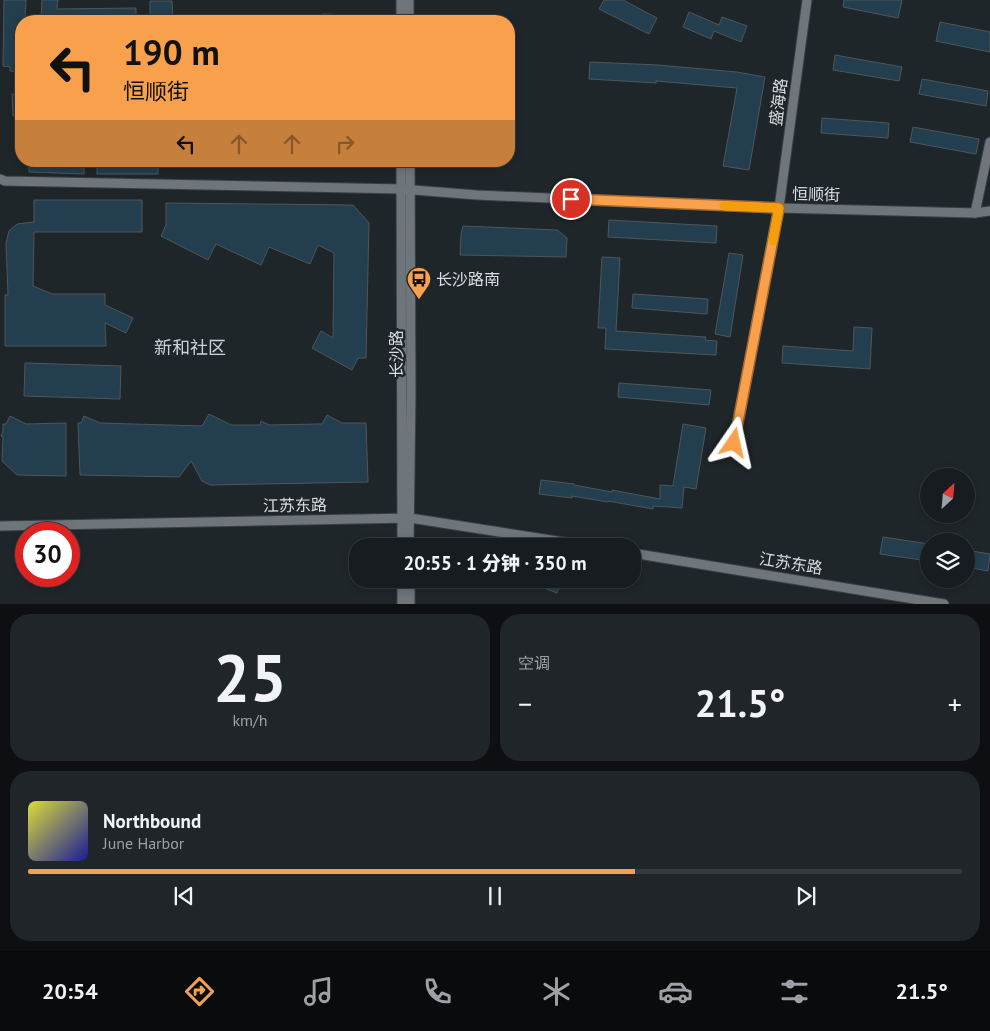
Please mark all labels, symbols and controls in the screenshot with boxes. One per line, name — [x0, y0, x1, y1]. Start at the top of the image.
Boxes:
text: 190 m — [123, 29, 220, 75]
icon: left — [40, 35, 105, 100]
text: 恒顺街 — [123, 77, 189, 105]
street label: 盛海路 — [765, 77, 791, 127]
icon: left — [172, 130, 200, 158]
icon: ahead — [225, 130, 253, 158]
icon: ahead — [278, 130, 306, 158]
icon: right — [331, 130, 359, 158]
pin — [550, 178, 592, 220]
street label: 恒顺街 — [792, 184, 840, 204]
icon: arrive — [557, 185, 585, 213]
bus stop icon: 长沙路南 — [406, 266, 432, 300]
place label: 长沙路南 — [436, 269, 500, 289]
street label: 长沙路 — [386, 330, 406, 378]
district label: 新和社区 — [154, 336, 226, 359]
position arrow — [707, 416, 759, 468]
north arrow — [920, 468, 975, 522]
map controls — [920, 468, 975, 588]
street label: 江苏东路 — [263, 494, 327, 516]
speed limit sign: 30 — [15, 522, 80, 587]
button: layers — [920, 533, 975, 588]
street label: 江苏东路 — [758, 548, 824, 578]
text: 20:55 · 1 分钟 · 350 m — [403, 551, 587, 575]
text: 25 — [213, 635, 287, 719]
text: 空调 — [518, 653, 550, 673]
text: 21.5° — [695, 678, 785, 727]
text: − — [518, 685, 532, 722]
text: + — [948, 685, 962, 722]
text: km/h — [232, 710, 268, 730]
text: Northbound — [103, 809, 201, 833]
text: June Harbor — [103, 833, 184, 853]
icon: previous — [170, 882, 198, 910]
icon: pause — [481, 882, 509, 910]
icon: next — [792, 882, 820, 910]
icon: directions — [182, 974, 217, 1009]
icon: music — [301, 974, 336, 1009]
icon: phone — [420, 974, 455, 1009]
icon: climate — [539, 974, 574, 1009]
icon: car — [658, 974, 693, 1009]
icon: filters — [777, 974, 812, 1009]
text: 20:54 — [42, 977, 98, 1005]
text: 21.5° — [895, 977, 948, 1005]

